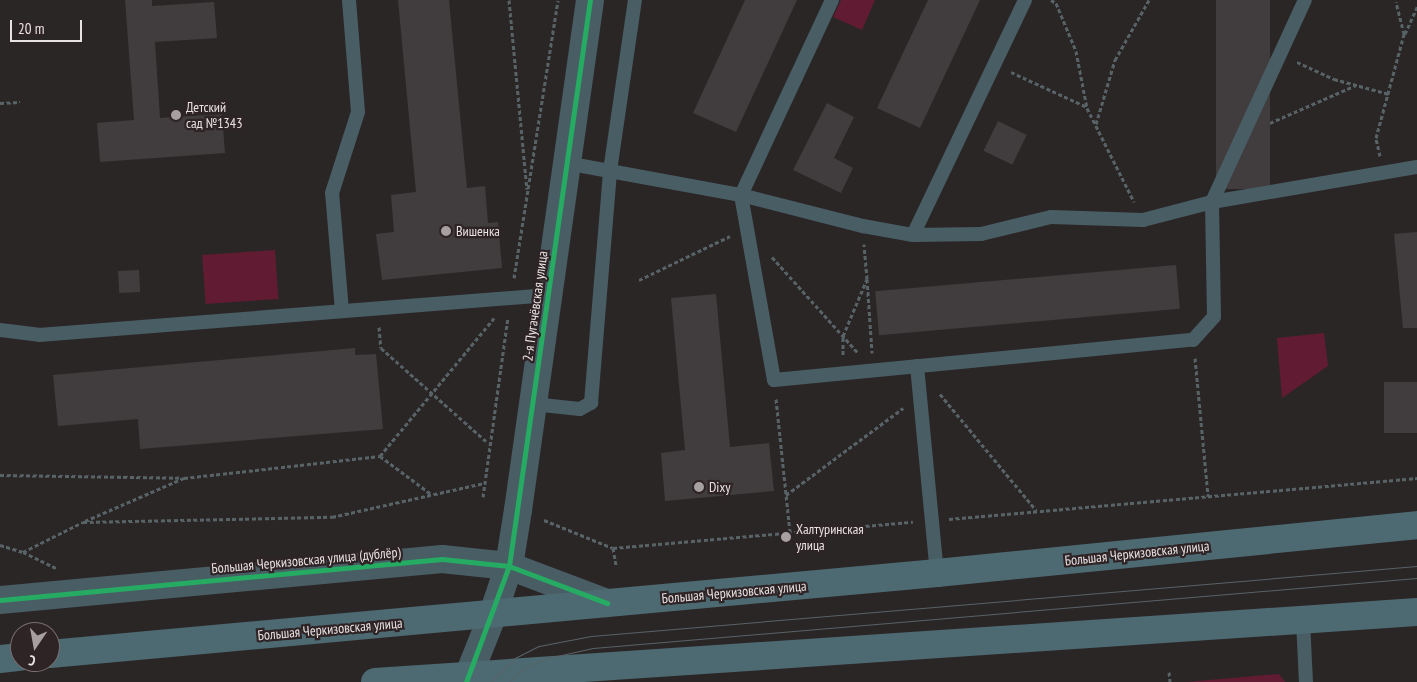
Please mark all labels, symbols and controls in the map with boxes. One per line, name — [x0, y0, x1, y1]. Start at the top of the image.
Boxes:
scale bar — [12, 10, 85, 42]
text: 20 m — [18, 19, 44, 38]
place label: Детский сад №1343 — [186, 99, 242, 132]
marker: Детский сад №1343 — [170, 109, 182, 121]
place label: Вишенка — [456, 223, 500, 239]
marker: Вишенка — [440, 225, 452, 237]
street label: 2-я Пугачёвская улица — [519, 250, 551, 362]
place label: Dixy — [709, 479, 730, 495]
marker: Dixy — [693, 481, 705, 493]
place label: Халтуринская улица — [796, 521, 864, 554]
marker: Халтуринская улица — [780, 531, 792, 543]
street label: Большая Черкизовская улица — [1064, 537, 1210, 569]
street label: Большая Черкизовская улица (дублёр) — [211, 543, 401, 577]
street label: Большая Черкизовская улица — [661, 577, 807, 607]
street label: Большая Черкизовская улица — [257, 614, 403, 644]
north arrow — [10, 622, 60, 672]
text: С — [27, 651, 37, 670]

